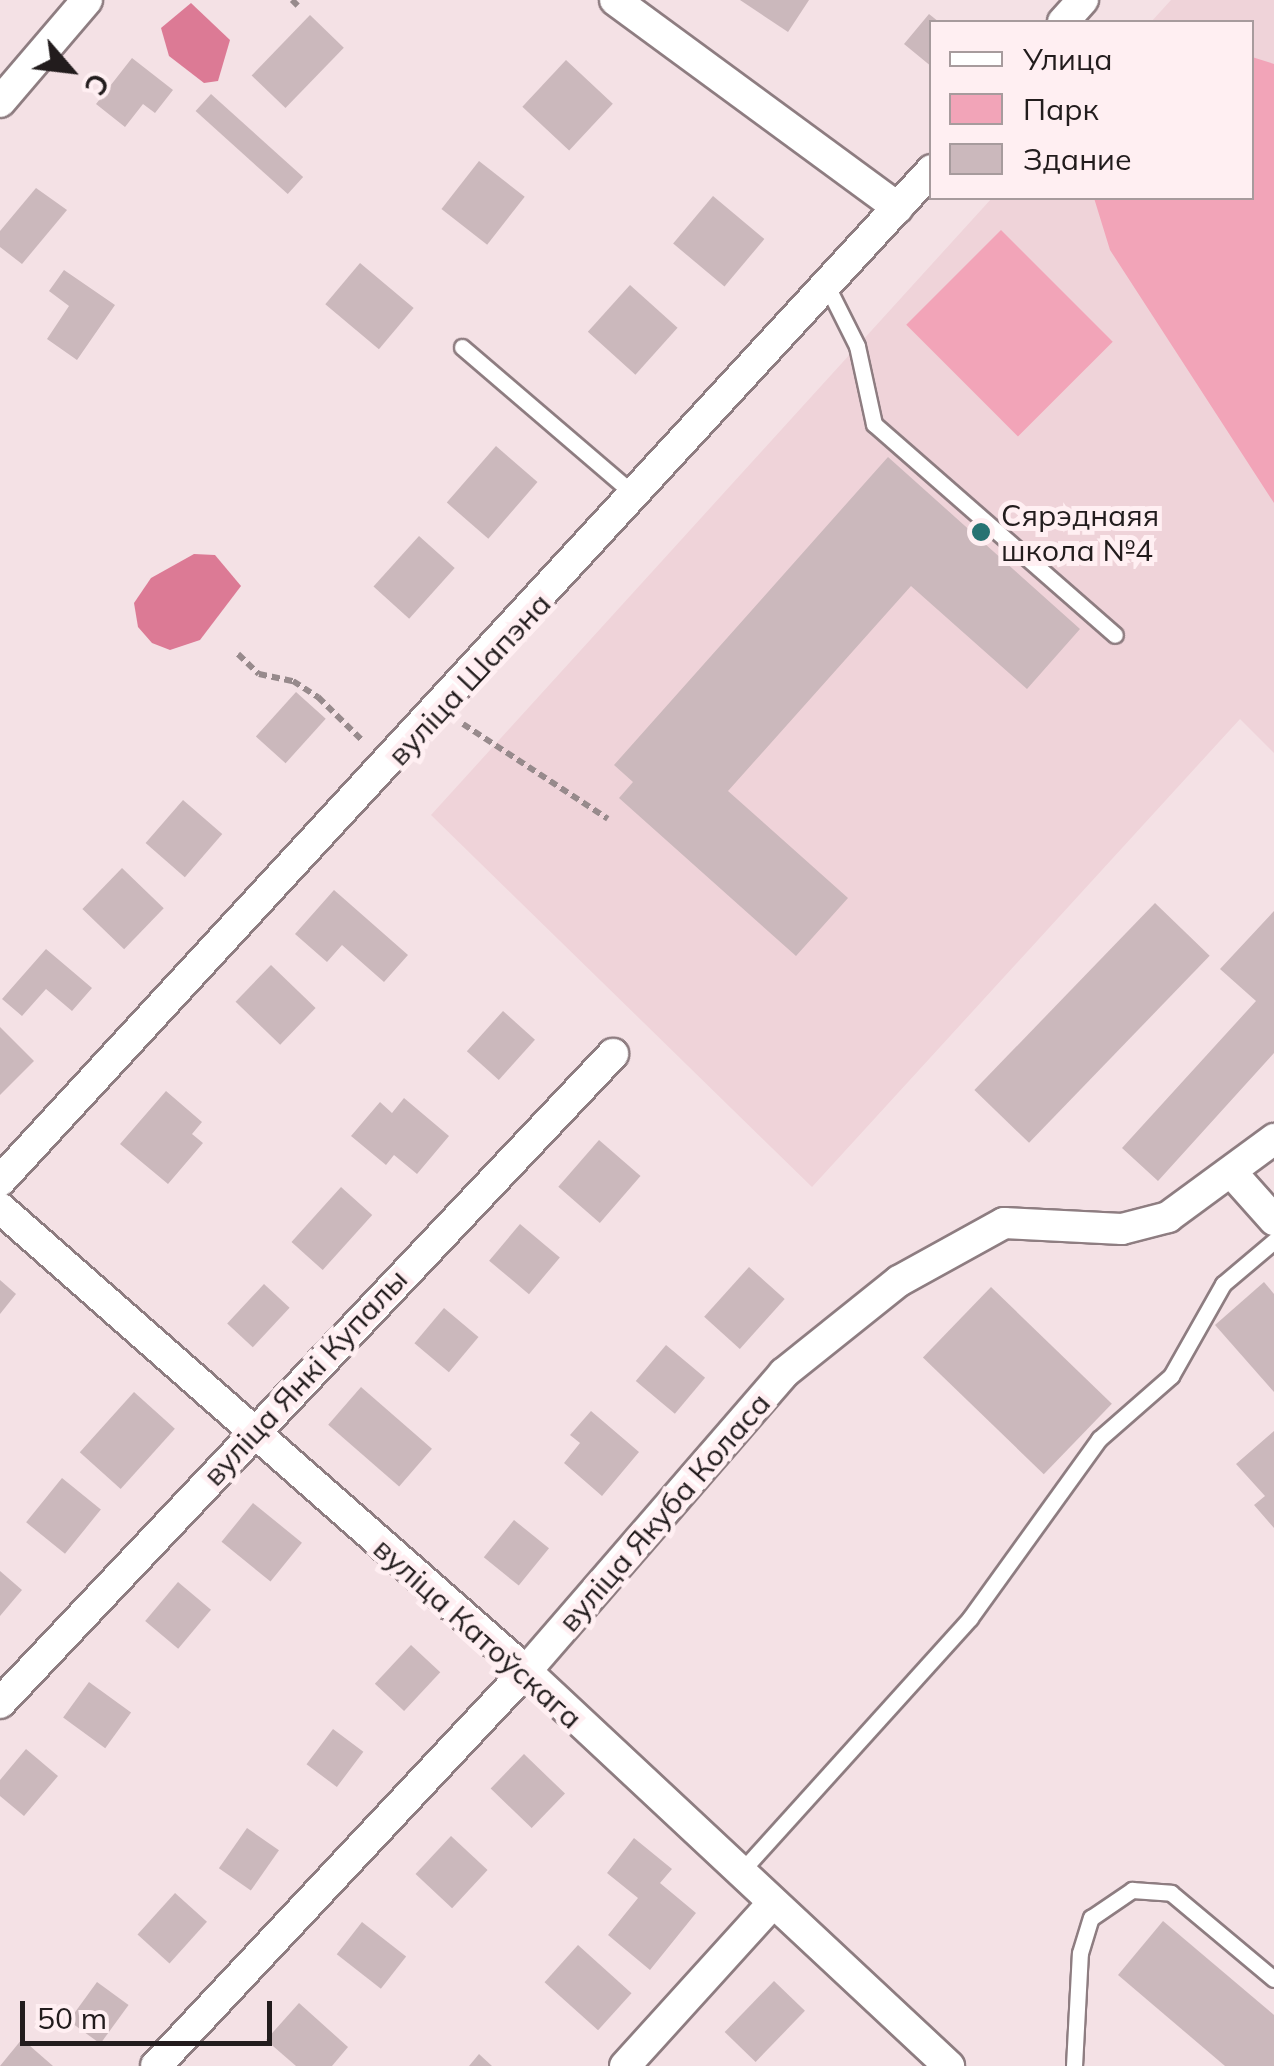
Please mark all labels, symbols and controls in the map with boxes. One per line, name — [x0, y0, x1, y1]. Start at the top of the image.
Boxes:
north arrow — [20, 20, 120, 120]
legend — [929, 20, 1254, 200]
text: Улица — [1023, 40, 1113, 78]
text: С — [77, 68, 117, 101]
text: Парк — [1023, 90, 1099, 128]
text: Здание — [1023, 140, 1132, 178]
place label: Сярэднаяя школа №4 — [1001, 497, 1159, 568]
marker: Сярэднаяя школа №4 — [970, 521, 992, 543]
street label: вуліца Шапэна — [380, 586, 558, 772]
street label: вуліца Янкі Купалы — [195, 1261, 415, 1493]
street label: вуліца Якуба Коласа — [551, 1385, 777, 1639]
street label: вуліца Катоўскага — [366, 1530, 590, 1736]
scale bar — [25, 1981, 278, 2043]
text: 50 m — [37, 1999, 107, 2037]

